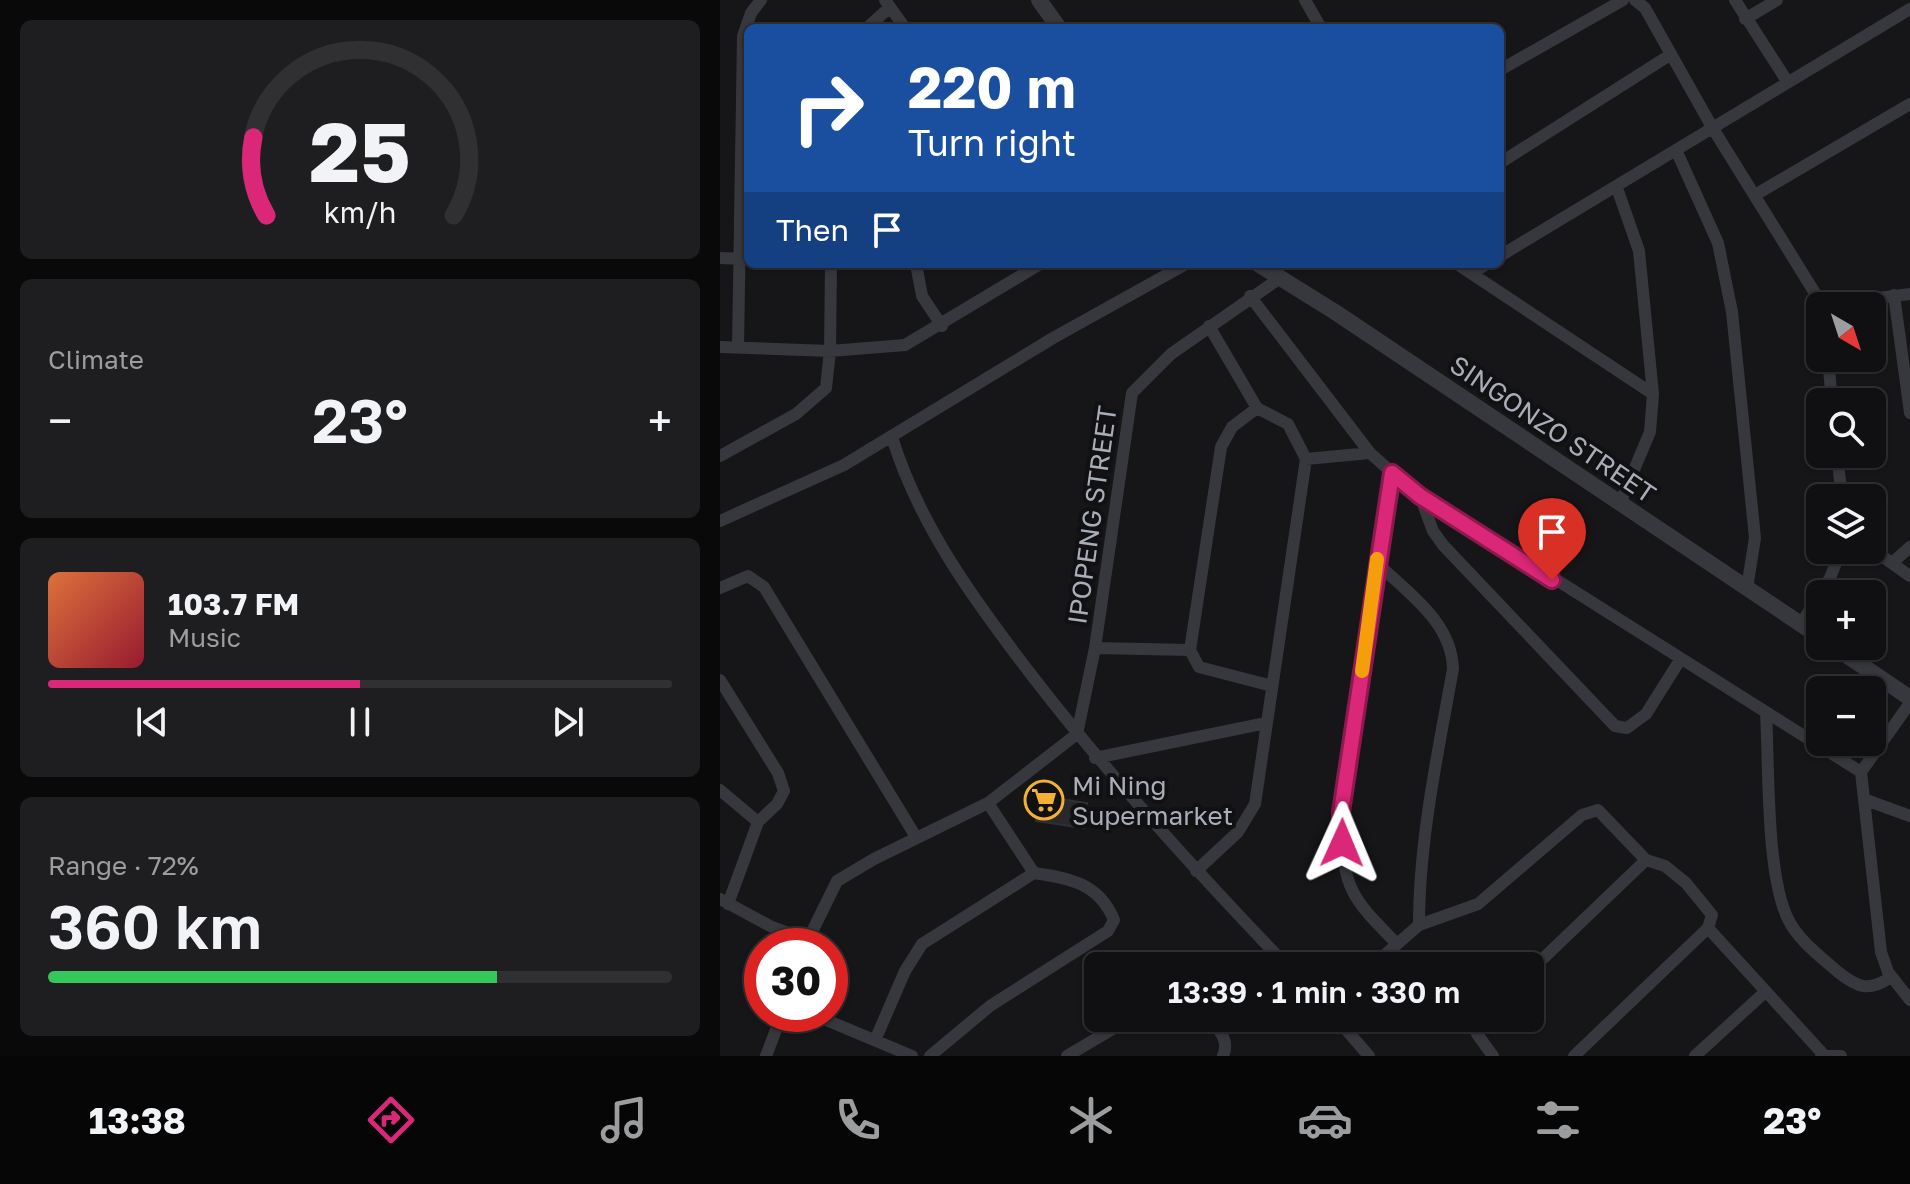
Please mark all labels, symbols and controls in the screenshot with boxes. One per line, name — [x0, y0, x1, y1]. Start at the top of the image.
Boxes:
text: 220 m — [908, 53, 1076, 120]
icon: right — [776, 56, 880, 160]
text: 25 — [309, 99, 411, 199]
text: Turn right — [908, 121, 1076, 164]
text: km/h — [324, 195, 396, 229]
icon: arrive — [865, 208, 909, 252]
text: Then — [776, 212, 849, 248]
north arrow — [1806, 292, 1886, 372]
map controls — [1806, 292, 1886, 756]
text: Climate — [48, 344, 144, 375]
street label: SINGONZO STREET — [1444, 349, 1662, 509]
text: 23° — [312, 384, 408, 456]
button: search — [1806, 388, 1886, 468]
text: − — [48, 394, 72, 447]
text: + — [648, 394, 672, 447]
street label: IPOPENG STREET — [1061, 404, 1123, 626]
button: layers — [1806, 484, 1886, 564]
pin — [1518, 498, 1586, 580]
icon: arrive — [1530, 510, 1574, 554]
button: + — [1806, 580, 1886, 660]
text: 103.7 FM — [168, 586, 299, 622]
text: Music — [168, 622, 241, 653]
button: − — [1806, 676, 1886, 756]
icon: previous — [130, 700, 174, 744]
icon: pause — [338, 700, 382, 744]
icon: next — [546, 700, 590, 744]
place label: Mi Ning Supermarket — [1072, 770, 1233, 831]
supermarket icon: Mi Ning Supermarket — [1023, 779, 1065, 821]
position arrow — [1300, 801, 1384, 885]
text: Range · 72% — [48, 850, 199, 881]
text: 360 km — [48, 890, 262, 962]
speed limit sign: 30 — [744, 928, 848, 1032]
text: 13:39 · 1 min · 330 m — [1168, 974, 1460, 1010]
icon: directions — [363, 1092, 419, 1148]
icon: music — [596, 1092, 652, 1148]
icon: phone — [830, 1092, 886, 1148]
icon: climate — [1063, 1092, 1119, 1148]
icon: car — [1297, 1092, 1353, 1148]
icon: filters — [1530, 1092, 1586, 1148]
text: 13:38 — [89, 1099, 186, 1142]
text: 23° — [1763, 1099, 1821, 1142]

